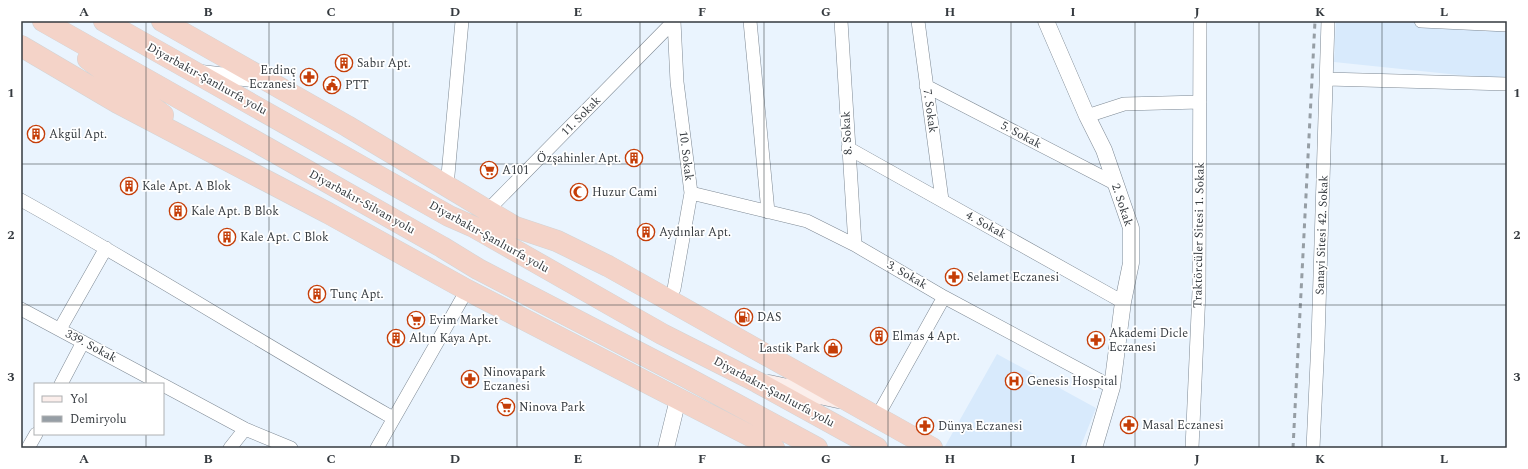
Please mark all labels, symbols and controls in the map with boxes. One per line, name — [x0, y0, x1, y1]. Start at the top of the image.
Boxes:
text: A — [79, 2, 89, 22]
text: B — [203, 2, 213, 22]
text: C — [326, 2, 336, 22]
text: D — [450, 2, 460, 22]
text: E — [574, 2, 583, 22]
text: F — [698, 2, 706, 22]
text: G — [821, 2, 831, 22]
text: H — [945, 2, 956, 22]
text: I — [1070, 2, 1076, 22]
text: J — [1194, 2, 1200, 22]
text: K — [1315, 2, 1325, 22]
text: L — [1440, 2, 1448, 22]
street label: Diyarbakır-Şanlıurfa yolu — [143, 38, 271, 120]
building icon: Sabır Apt. — [334, 53, 354, 73]
place label: Sabır Apt. — [357, 54, 411, 73]
place label: Erdinç Eczanesi — [249, 61, 296, 94]
pharmacy icon: Erdinç Eczanesi — [299, 67, 319, 87]
public building icon: PTT — [322, 75, 342, 95]
place label: PTT — [345, 76, 369, 95]
text: 1 — [7, 83, 15, 103]
text: 1 — [1513, 83, 1521, 103]
street label: 7. Sokak — [918, 88, 943, 134]
street label: 11. Sokak — [557, 91, 606, 140]
street label: 8. Sokak — [836, 110, 858, 156]
street label: 5. Sokak — [997, 116, 1045, 154]
building icon: Akgül Apt. — [26, 124, 46, 144]
place label: Akgül Apt. — [49, 125, 107, 144]
street label: 10. Sokak — [674, 130, 699, 182]
building icon: Özşahinler Apt. — [624, 148, 644, 168]
place label: Özşahinler Apt. — [537, 149, 621, 168]
supermarket icon: A101 — [479, 160, 499, 180]
place label: A101 — [502, 161, 529, 180]
street label: Traktörcüler Sitesi 1. Sokak — [1188, 161, 1210, 308]
street label: Diyarbakır-Silvan yolu — [305, 165, 419, 239]
street label: Sanayi Sitesi 42. Sokak — [1310, 174, 1334, 295]
building icon: Kale Apt. A Blok — [119, 176, 139, 196]
place label: Kale Apt. A Blok — [142, 177, 231, 196]
street label: 2. Sokak — [1106, 181, 1138, 229]
mosque icon: Huzur Cami — [569, 182, 589, 202]
place label: Huzur Cami — [592, 183, 658, 202]
street label: Diyarbakır-Şanlıurfa yolu — [425, 196, 553, 278]
building icon: Kale Apt. B Blok — [168, 201, 188, 221]
place label: Kale Apt. B Blok — [191, 202, 279, 221]
street label: 4. Sokak — [962, 206, 1010, 244]
building icon: Aydınlar Apt. — [636, 222, 656, 242]
place label: Aydınlar Apt. — [659, 223, 731, 242]
text: 2 — [7, 225, 15, 245]
text: 2 — [1513, 225, 1521, 245]
building icon: Kale Apt. C Blok — [217, 227, 237, 247]
place label: Kale Apt. C Blok — [240, 228, 329, 247]
street label: 3. Sokak — [883, 256, 931, 294]
pharmacy icon: Selamet Eczanesi — [944, 267, 964, 287]
place label: Selamet Eczanesi — [967, 268, 1059, 287]
building icon: Tunç Apt. — [307, 284, 327, 304]
place label: Tunç Apt. — [330, 285, 383, 304]
fuel station icon: DAS — [734, 307, 754, 327]
place label: DAS — [757, 308, 781, 327]
supermarket icon: Evim Market — [406, 310, 426, 330]
place label: Evim Market — [429, 311, 498, 330]
street label: 339. Sokak — [62, 324, 120, 368]
place label: Akademi Dicle Eczanesi — [1109, 324, 1188, 357]
building icon: Elmas 4 Apt. — [869, 326, 889, 346]
place label: Elmas 4 Apt. — [892, 327, 960, 346]
building icon: Altın Kaya Apt. — [386, 328, 406, 348]
place label: Altın Kaya Apt. — [409, 329, 491, 348]
pharmacy icon: Akademi Dicle Eczanesi — [1086, 330, 1106, 350]
shop icon: Lastik Park — [823, 338, 843, 358]
place label: Lastik Park — [759, 339, 820, 358]
street label: Diyarbakır-Şanlıurfa yolu — [710, 352, 838, 432]
place label: Ninovapark Eczanesi — [483, 363, 546, 396]
text: 3 — [7, 367, 15, 387]
text: 3 — [1513, 367, 1521, 387]
pharmacy icon: Ninovapark Eczanesi — [460, 369, 480, 389]
hospital icon: Genesis Hospital — [1004, 371, 1024, 391]
place label: Genesis Hospital — [1027, 372, 1117, 391]
legend — [34, 383, 164, 435]
text: Yol — [70, 390, 88, 409]
supermarket icon: Ninova Park — [496, 397, 516, 417]
place label: Ninova Park — [519, 398, 585, 417]
text: Demiryolu — [70, 410, 127, 429]
pharmacy icon: Masal Eczanesi — [1119, 415, 1139, 435]
pharmacy icon: Dünya Eczanesi — [915, 416, 935, 436]
place label: Masal Eczanesi — [1142, 416, 1224, 435]
place label: Dünya Eczanesi — [938, 417, 1023, 436]
text: A — [79, 449, 89, 469]
text: B — [203, 449, 213, 469]
text: C — [326, 449, 336, 469]
text: D — [450, 449, 460, 469]
text: E — [574, 449, 583, 469]
text: F — [698, 449, 706, 469]
text: G — [821, 449, 831, 469]
text: H — [945, 449, 956, 469]
text: I — [1070, 449, 1076, 469]
text: J — [1194, 449, 1200, 469]
text: K — [1315, 449, 1325, 469]
text: L — [1440, 449, 1448, 469]

